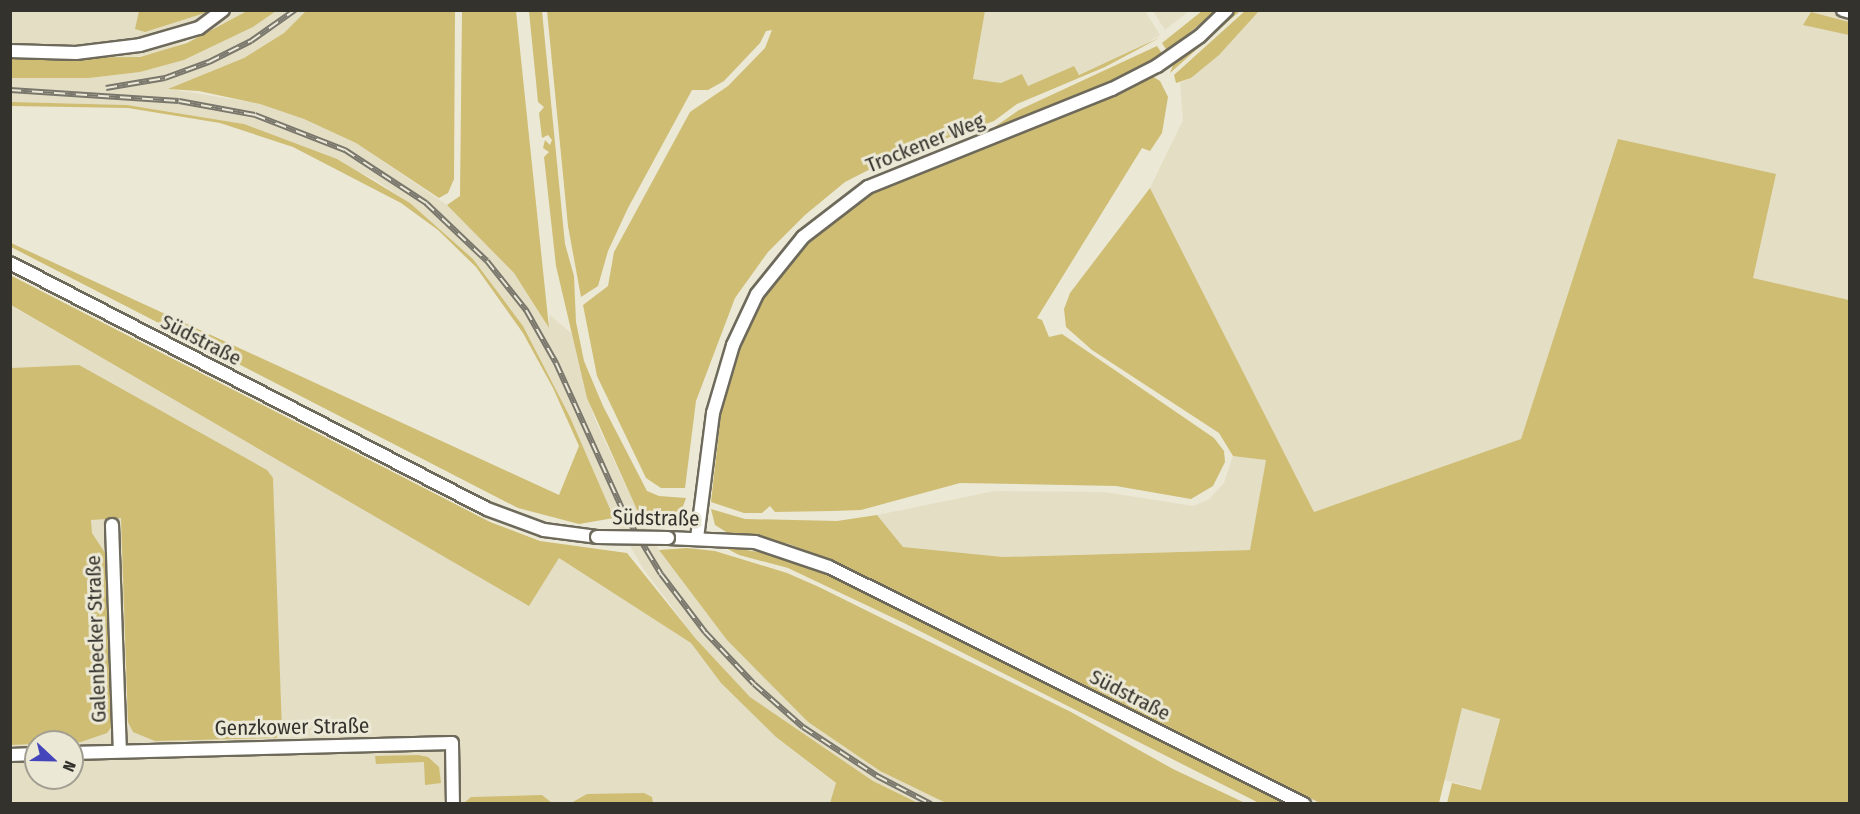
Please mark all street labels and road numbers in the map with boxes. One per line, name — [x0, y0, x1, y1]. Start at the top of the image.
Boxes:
street label: Trockener Weg — [862, 108, 988, 178]
street label: Südstraße — [156, 309, 246, 371]
street label: Südstraße — [612, 505, 700, 531]
street label: Galenbecker Straße — [80, 555, 112, 723]
street label: Südstraße — [1085, 664, 1175, 726]
street label: Genzkower Straße — [214, 713, 370, 741]

